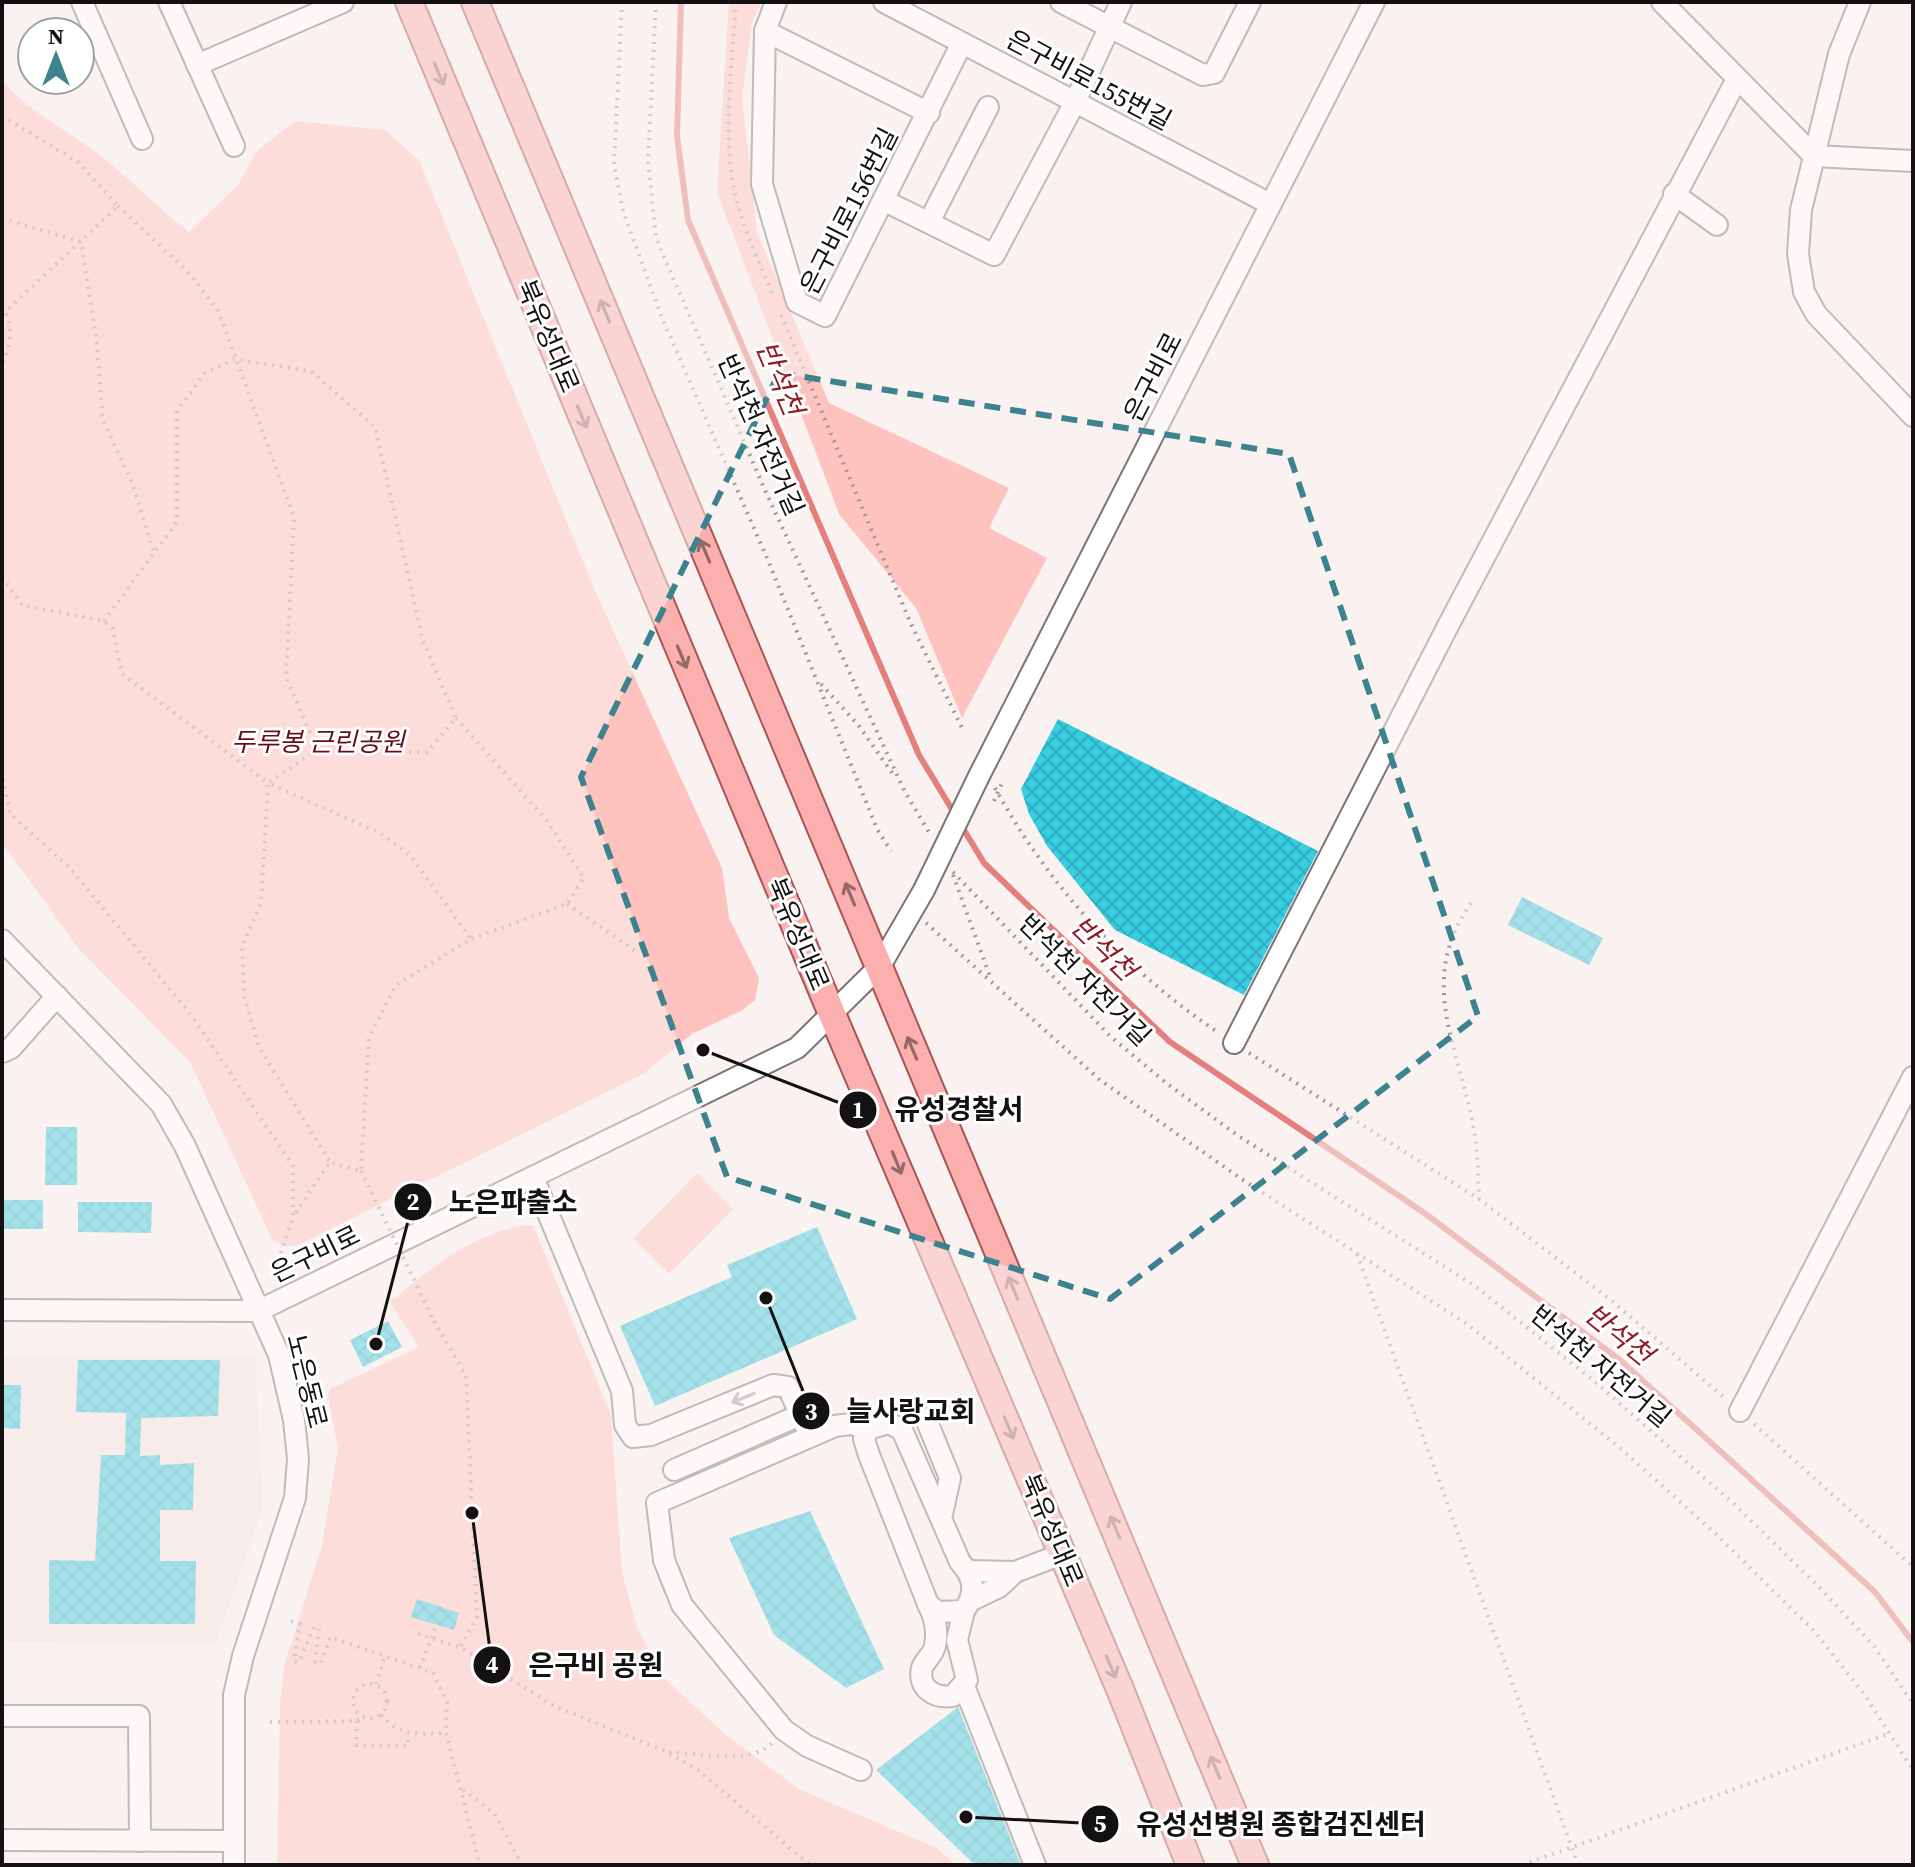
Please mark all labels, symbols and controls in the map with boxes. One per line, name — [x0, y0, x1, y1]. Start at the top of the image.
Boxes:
north arrow — [16, 16, 96, 96]
text: N — [48, 21, 64, 51]
street label: 은구비로155번길 — [1000, 21, 1178, 139]
one-way arrow — [432, 61, 447, 86]
street label: 은구비로156번길 — [792, 122, 906, 300]
street label: 북유성대로 — [508, 274, 588, 398]
one-way arrow — [596, 300, 611, 324]
street label: 은구비로 — [1115, 326, 1191, 428]
water label: 반석천 — [747, 335, 814, 424]
street label: 반석천 자전거길 — [709, 348, 813, 522]
one-way arrow — [576, 404, 590, 429]
one-way arrow — [697, 539, 712, 564]
one-way arrow — [676, 644, 691, 669]
park label: 두루봉 근린공원 — [231, 724, 407, 760]
street label: 북유성대로 — [758, 872, 838, 996]
one-way arrow — [841, 882, 856, 907]
street label: 반석천 자전거길 — [1011, 906, 1159, 1054]
water label: 반석천 — [1063, 907, 1147, 991]
one-way arrow — [904, 1036, 919, 1061]
callout: 유성경찰서 — [838, 1084, 1039, 1136]
text: 유성경찰서 — [895, 1090, 1023, 1128]
text: 1 — [851, 1093, 865, 1126]
one-way arrow — [890, 1150, 905, 1175]
callout: 노은파출소 — [393, 1176, 593, 1228]
text: 노은파출소 — [449, 1183, 577, 1221]
text: 2 — [406, 1185, 420, 1218]
street label: 은구비로 — [264, 1217, 366, 1291]
one-way arrow — [1005, 1276, 1020, 1301]
water label: 반석천 — [1577, 1295, 1664, 1375]
street label: 반석천 자전거길 — [1523, 1296, 1679, 1436]
street label: 노은동로 — [278, 1330, 336, 1432]
callout: 늘사랑교회 — [791, 1385, 991, 1437]
one-way arrow — [731, 1391, 755, 1406]
text: 늘사랑교회 — [847, 1392, 975, 1430]
text: 3 — [804, 1395, 818, 1428]
one-way arrow — [1002, 1415, 1017, 1440]
street label: 북유성대로 — [1012, 1468, 1092, 1592]
one-way arrow — [1106, 1515, 1121, 1540]
callout: 은구비 공원 — [472, 1639, 679, 1691]
text: 은구비 공원 — [529, 1646, 663, 1684]
text: 4 — [485, 1648, 499, 1681]
one-way arrow — [1104, 1654, 1119, 1679]
one-way arrow — [1206, 1755, 1221, 1780]
callout: 유성선병원 종합검진센터 — [1080, 1798, 1441, 1850]
text: 유성선병원 종합검진센터 — [1136, 1805, 1426, 1843]
text: 5 — [1093, 1807, 1107, 1840]

